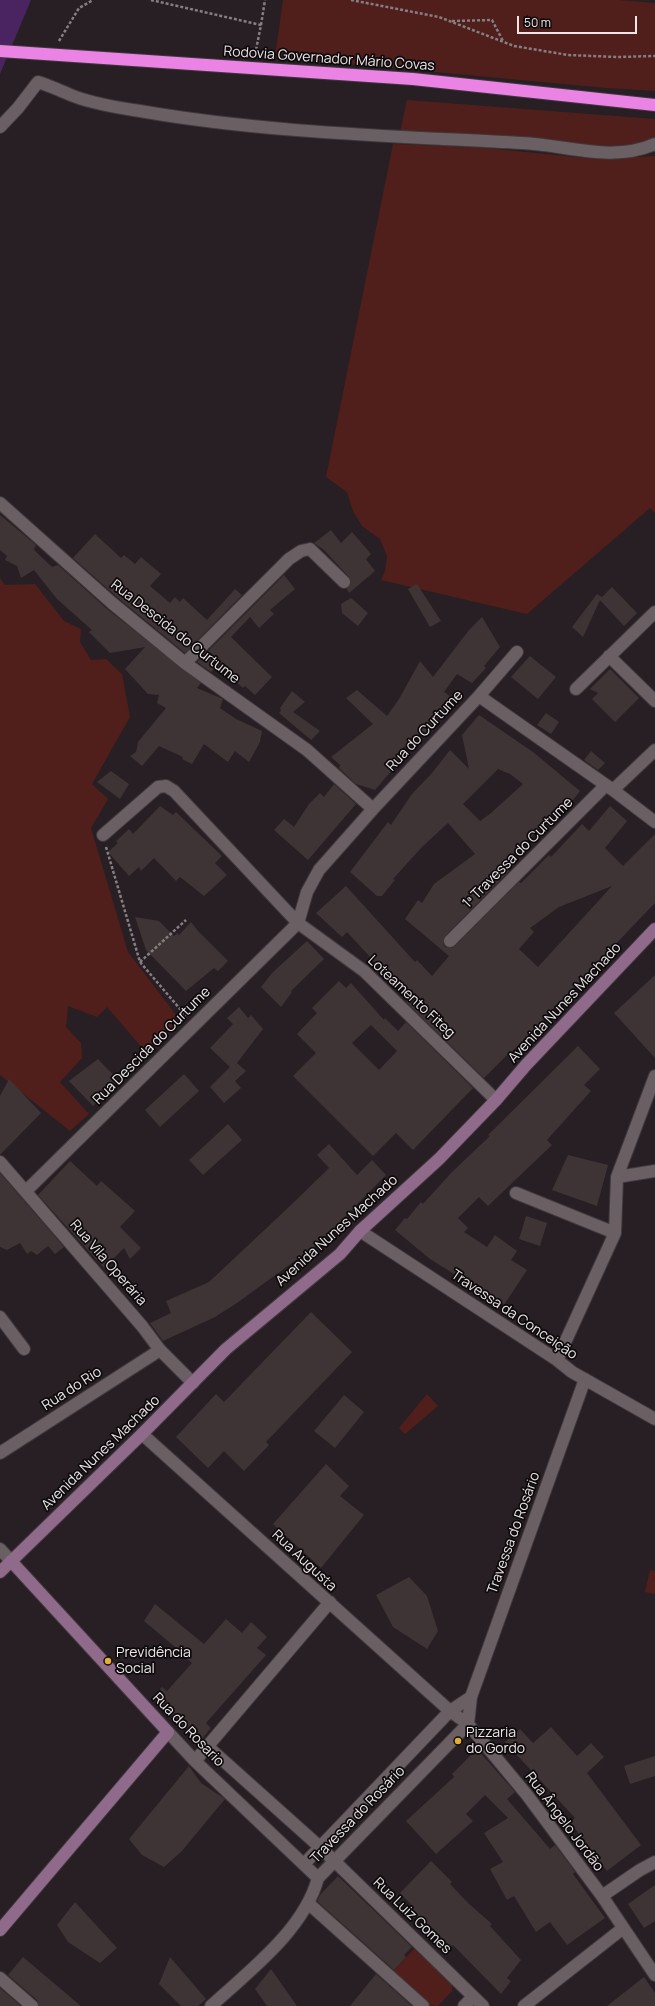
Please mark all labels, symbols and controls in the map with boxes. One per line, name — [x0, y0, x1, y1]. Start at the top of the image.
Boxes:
scale bar — [519, 8, 639, 34]
text: 50 m — [524, 14, 551, 31]
street label: Rodovia Governador Mário Covas — [223, 43, 435, 75]
street label: Rua Descida do Curtume — [107, 576, 243, 688]
street label: Rua do Curtume — [383, 687, 467, 775]
street label: 1ª Travessa do Curtume — [459, 794, 577, 912]
street label: Avenida Nunes Machado — [505, 939, 625, 1067]
street label: Loteamento Fiteg — [364, 952, 458, 1042]
street label: Rua Descida do Curtume — [90, 984, 214, 1108]
street label: Avenida Nunes Machado — [273, 1172, 401, 1290]
street label: Rua Vila Operária — [66, 1217, 150, 1309]
street label: Travessa da Conceição — [448, 1267, 580, 1363]
street label: Rua do Rio — [39, 1364, 105, 1414]
street label: Avenida Nunes Machado — [38, 1392, 164, 1514]
street label: Travessa do Rosário — [484, 1470, 544, 1596]
street label: Rua Augusta — [268, 1527, 340, 1595]
place label: Previdência Social — [116, 1645, 191, 1678]
marker: Previdência Social — [103, 1656, 113, 1666]
street label: Rua do Rosario — [149, 1690, 227, 1770]
place label: Pizzaria do Gordo — [466, 1725, 525, 1758]
marker: Pizzaria do Gordo — [453, 1736, 463, 1746]
street label: Travessa do Rosário — [307, 1763, 409, 1867]
street label: Rua Ângelo Jordão — [521, 1769, 607, 1875]
street label: Rua Luiz Gomes — [369, 1874, 455, 1958]

